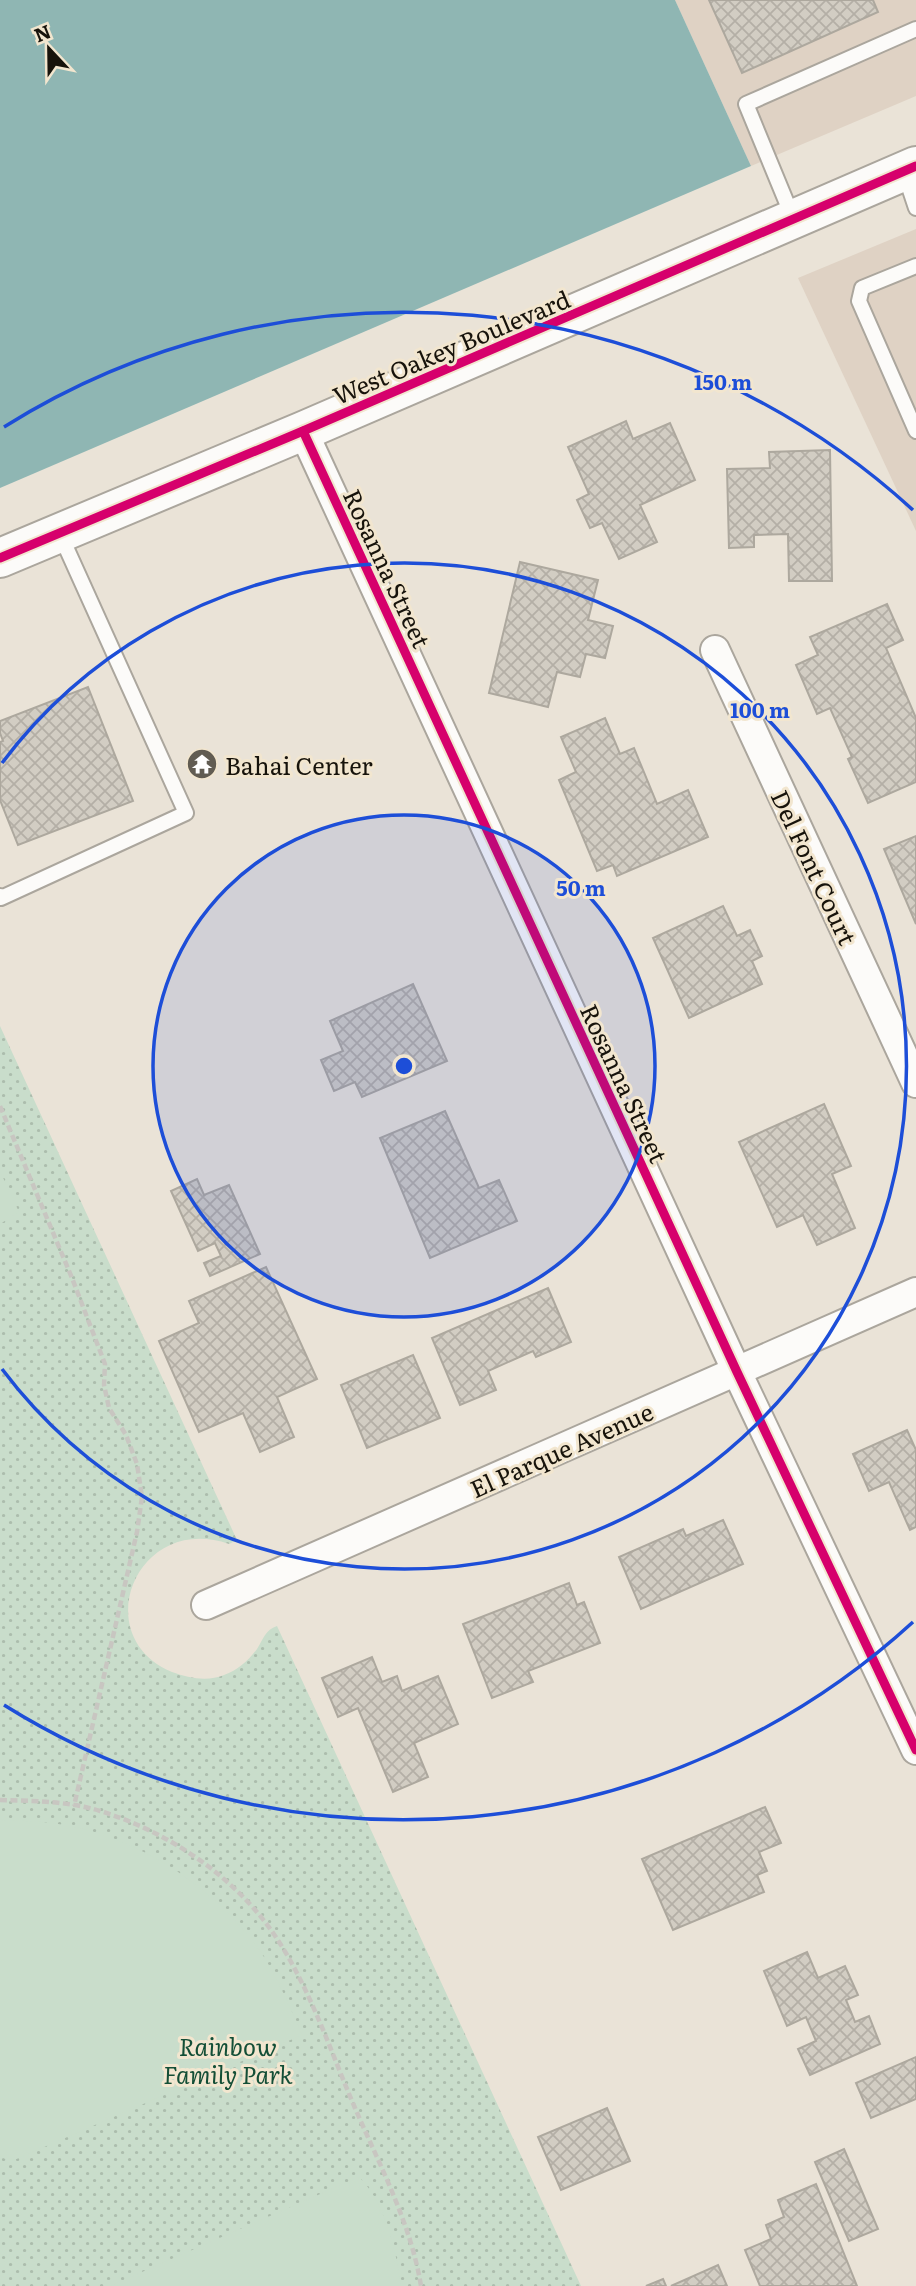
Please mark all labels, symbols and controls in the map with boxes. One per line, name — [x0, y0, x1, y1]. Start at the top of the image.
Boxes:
north arrow — [14, 14, 84, 84]
text: N — [30, 16, 55, 48]
street label: West Oakey Boulevard — [327, 280, 575, 412]
text: 150 m — [694, 365, 752, 396]
street label: Rosanna Street — [336, 483, 440, 654]
text: 100 m — [730, 693, 790, 724]
temple icon: Bahai Center — [185, 747, 219, 781]
place label: Bahai Center — [225, 747, 373, 782]
street label: Del Font Court — [764, 784, 866, 951]
text: 50 m — [556, 871, 606, 902]
street label: Rosanna Street — [573, 998, 677, 1169]
centre of rings — [392, 1054, 416, 1078]
street label: El Parque Avenue — [464, 1393, 658, 1505]
park label: Rainbow Family Park — [163, 2028, 293, 2091]

